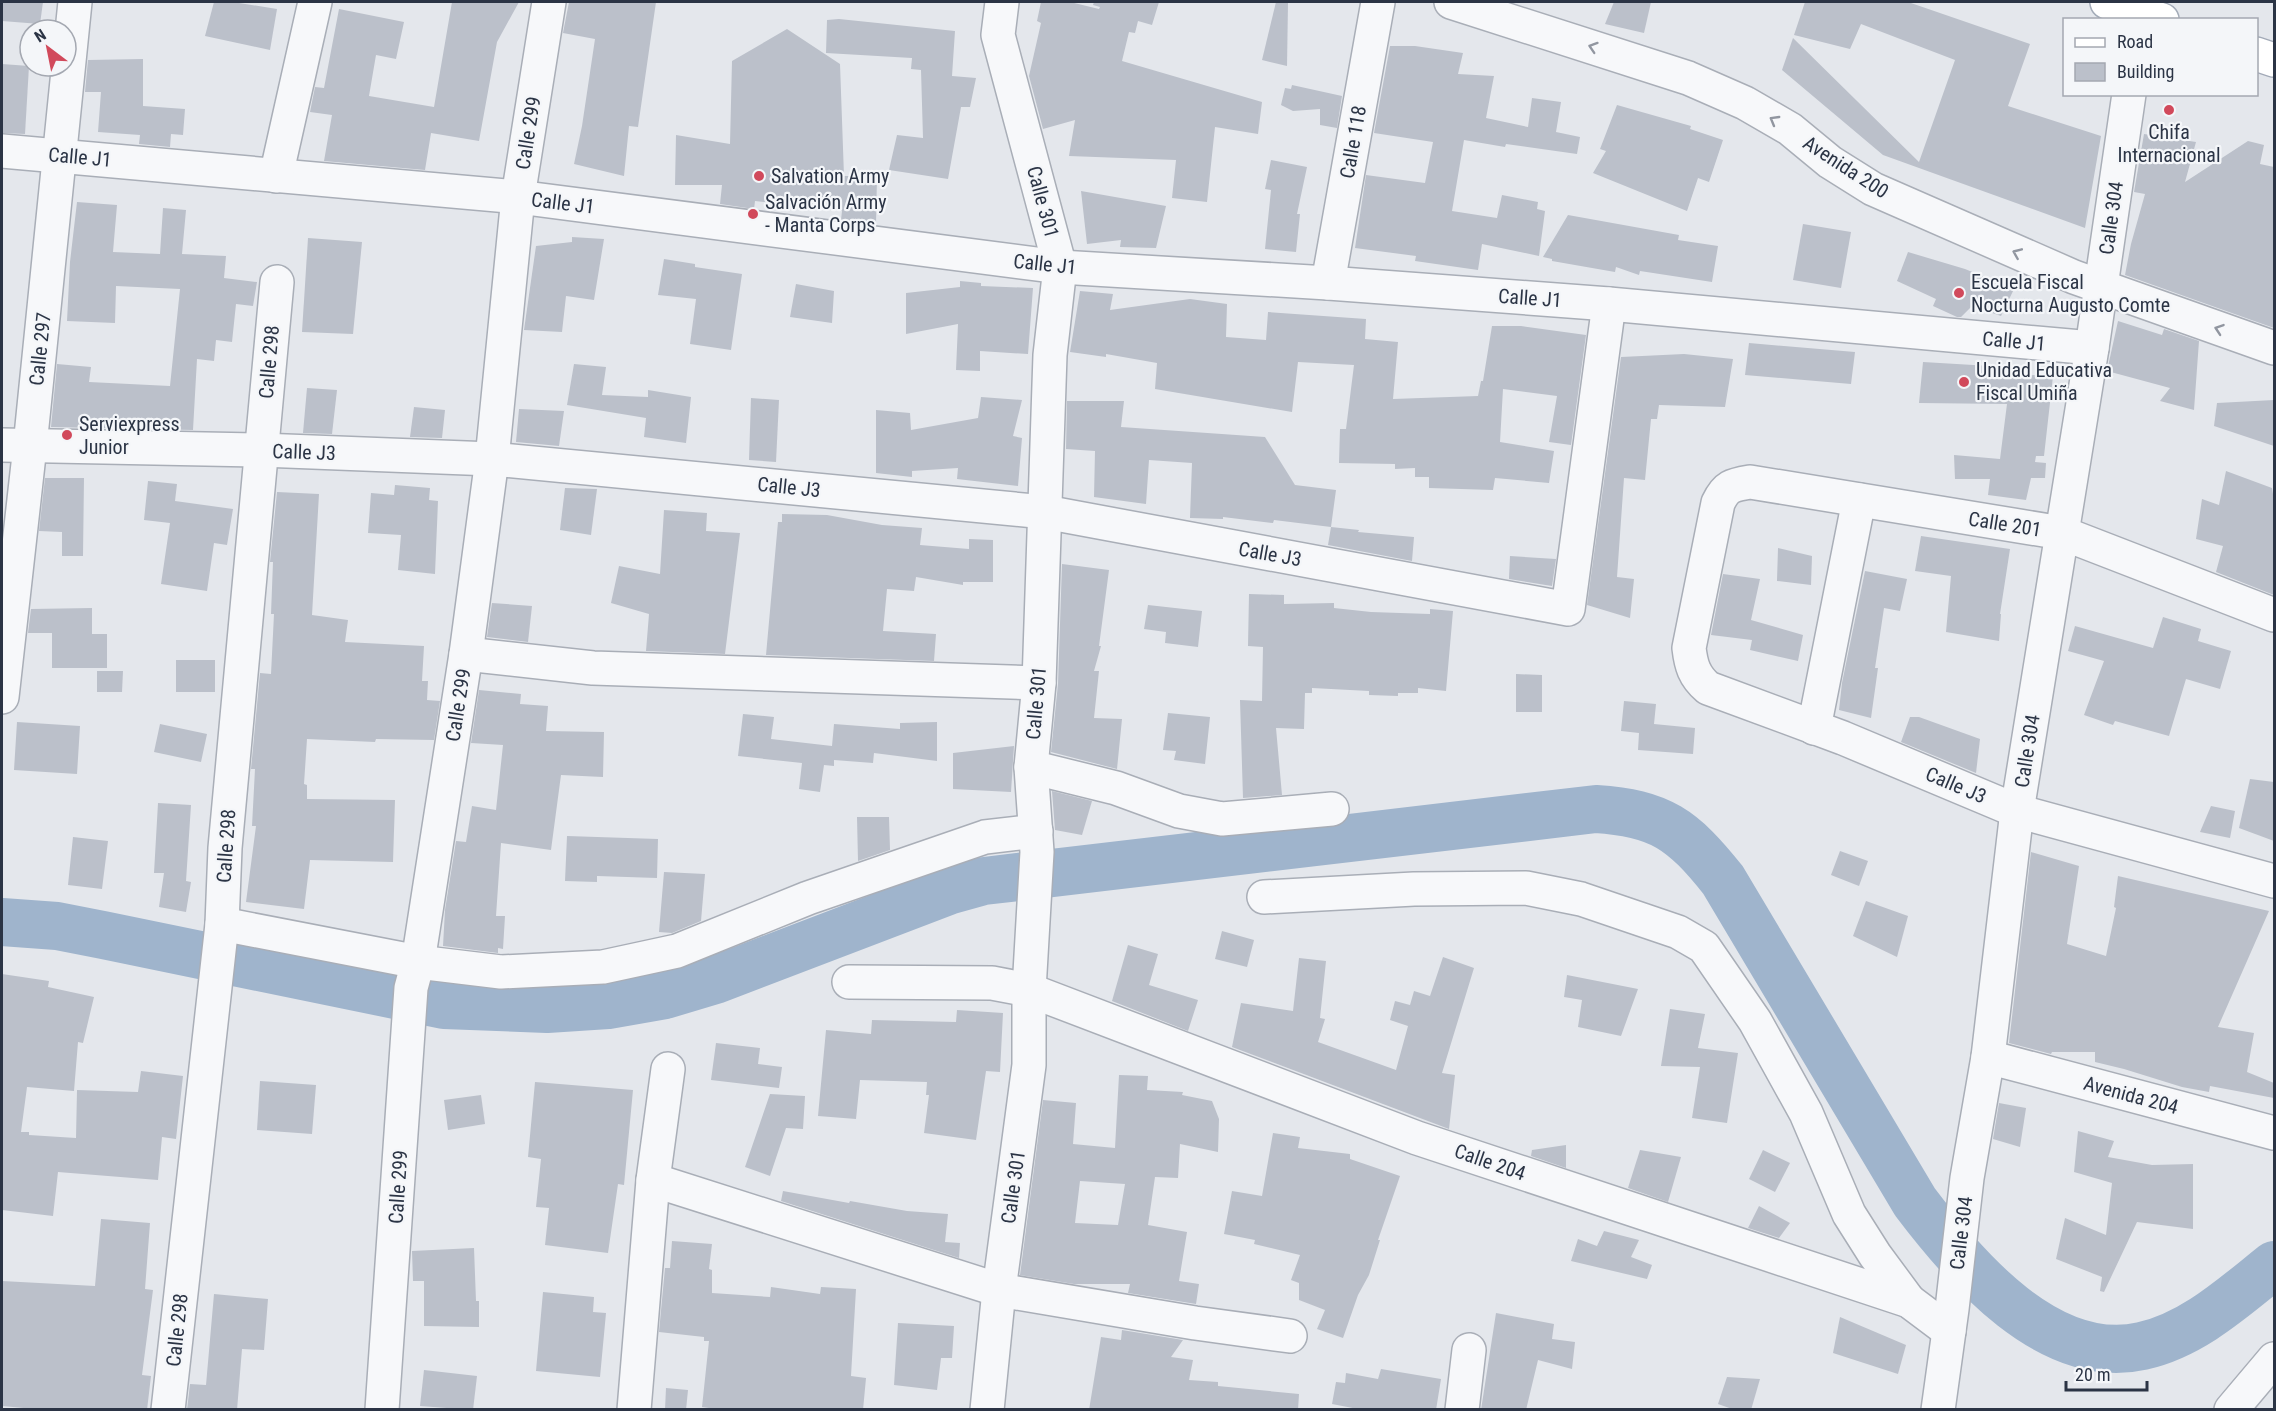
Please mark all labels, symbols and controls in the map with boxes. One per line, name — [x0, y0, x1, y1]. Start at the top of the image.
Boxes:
north arrow — [18, 18, 78, 78]
legend — [2063, 18, 2258, 96]
text: N — [31, 25, 50, 46]
text: Road — [2117, 31, 2153, 52]
one-way arrow — [1588, 42, 1599, 55]
text: Building — [2117, 61, 2174, 82]
street label: Calle 299 — [510, 95, 546, 171]
marker: Chifa Internacional — [2162, 103, 2176, 117]
street label: Calle 118 — [1335, 104, 1371, 180]
one-way arrow — [1770, 116, 1780, 127]
place label: Chifa Internacional — [2117, 120, 2221, 167]
street label: Avenida 200 — [1799, 131, 1893, 203]
street label: Calle J1 — [47, 142, 113, 172]
street label: Calle 301 — [1022, 163, 1064, 241]
place label: Salvation Army — [771, 164, 889, 188]
marker: Salvation Army — [752, 169, 766, 183]
street label: Calle 304 — [2094, 180, 2128, 256]
street label: Calle J1 — [530, 187, 596, 219]
place label: Salvación Army - Manta Corps — [765, 190, 887, 237]
marker: Salvación Army - Manta Corps — [746, 207, 760, 221]
one-way arrow — [2012, 248, 2023, 260]
street label: Calle J1 — [1012, 249, 1078, 279]
place label: Escuela Fiscal Nocturna Augusto Comte — [1971, 270, 2170, 317]
street label: Calle J1 — [1497, 284, 1563, 312]
marker: Escuela Fiscal Nocturna Augusto Comte — [1952, 286, 1966, 300]
street label: Calle 297 — [24, 311, 56, 387]
one-way arrow — [2214, 323, 2225, 336]
street label: Calle 298 — [254, 324, 284, 400]
street label: Calle J1 — [1981, 326, 2047, 356]
place label: Unidad Educativa Fiscal Umiña — [1976, 358, 2112, 405]
marker: Unidad Educativa Fiscal Umiña — [1957, 375, 1971, 389]
place label: Serviexpress Junior — [79, 412, 180, 459]
marker: Serviexpress Junior — [60, 428, 74, 442]
street label: Calle J3 — [272, 439, 336, 465]
street label: Calle J3 — [756, 472, 822, 502]
street label: Calle 201 — [1967, 506, 2043, 542]
street label: Calle J3 — [1237, 537, 1303, 571]
street label: Calle 301 — [1021, 665, 1051, 741]
street label: Calle 299 — [440, 667, 476, 743]
street label: Calle 304 — [2009, 713, 2045, 789]
street label: Calle J3 — [1922, 762, 1990, 808]
street label: Calle 298 — [211, 808, 241, 884]
street label: Avenida 204 — [2081, 1071, 2181, 1119]
street label: Calle 204 — [1451, 1139, 1529, 1185]
street label: Calle 299 — [383, 1149, 413, 1225]
street label: Calle 301 — [996, 1149, 1030, 1225]
street label: Calle 304 — [1945, 1195, 1977, 1271]
street label: Calle 298 — [161, 1292, 193, 1368]
scale bar — [2066, 1354, 2147, 1392]
text: 20 m — [2075, 1364, 2110, 1385]

